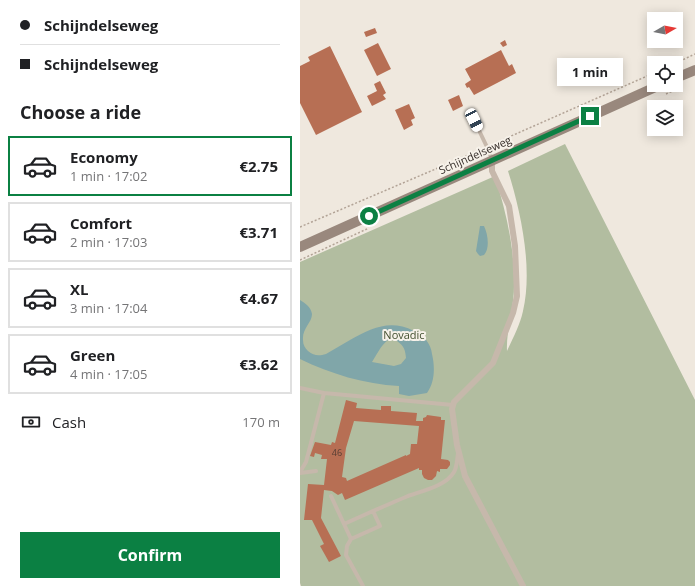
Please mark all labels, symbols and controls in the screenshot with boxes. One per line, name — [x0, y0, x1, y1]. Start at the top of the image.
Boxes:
north arrow — [647, 12, 683, 48]
map controls — [647, 12, 683, 136]
text: Schijndelseweg — [44, 15, 158, 35]
text: Schijndelseweg — [44, 54, 158, 74]
button: locate — [647, 56, 683, 92]
callout: 1 min — [557, 58, 623, 86]
text: 1 min — [572, 63, 608, 81]
text: Choose a ride — [20, 100, 141, 124]
button: layers — [647, 100, 683, 136]
car — [463, 107, 485, 133]
route end — [581, 107, 599, 125]
street label: Schijndelseweg — [436, 132, 514, 177]
text: Economy — [70, 147, 138, 167]
icon: car — [22, 148, 58, 184]
text: €2.75 — [239, 156, 278, 176]
text: 1 min · 17:02 — [70, 167, 147, 185]
route start — [360, 207, 378, 225]
text: Comfort — [70, 213, 132, 233]
icon: car — [22, 214, 58, 250]
text: €3.71 — [239, 222, 278, 242]
text: 2 min · 17:03 — [70, 233, 147, 251]
text: XL — [70, 279, 88, 299]
icon: car — [22, 280, 58, 316]
text: €4.67 — [239, 288, 278, 308]
text: 3 min · 17:04 — [70, 299, 147, 317]
park label: Novadic — [383, 327, 425, 342]
text: Green — [70, 345, 115, 365]
icon: car — [22, 346, 58, 382]
text: €3.62 — [239, 354, 278, 374]
text: 4 min · 17:05 — [70, 365, 147, 383]
icon: cash — [20, 411, 42, 433]
text: Cash — [52, 412, 86, 432]
text: 170 m — [242, 413, 280, 431]
house number: 46 — [332, 446, 342, 459]
button: Confirm — [20, 532, 280, 578]

